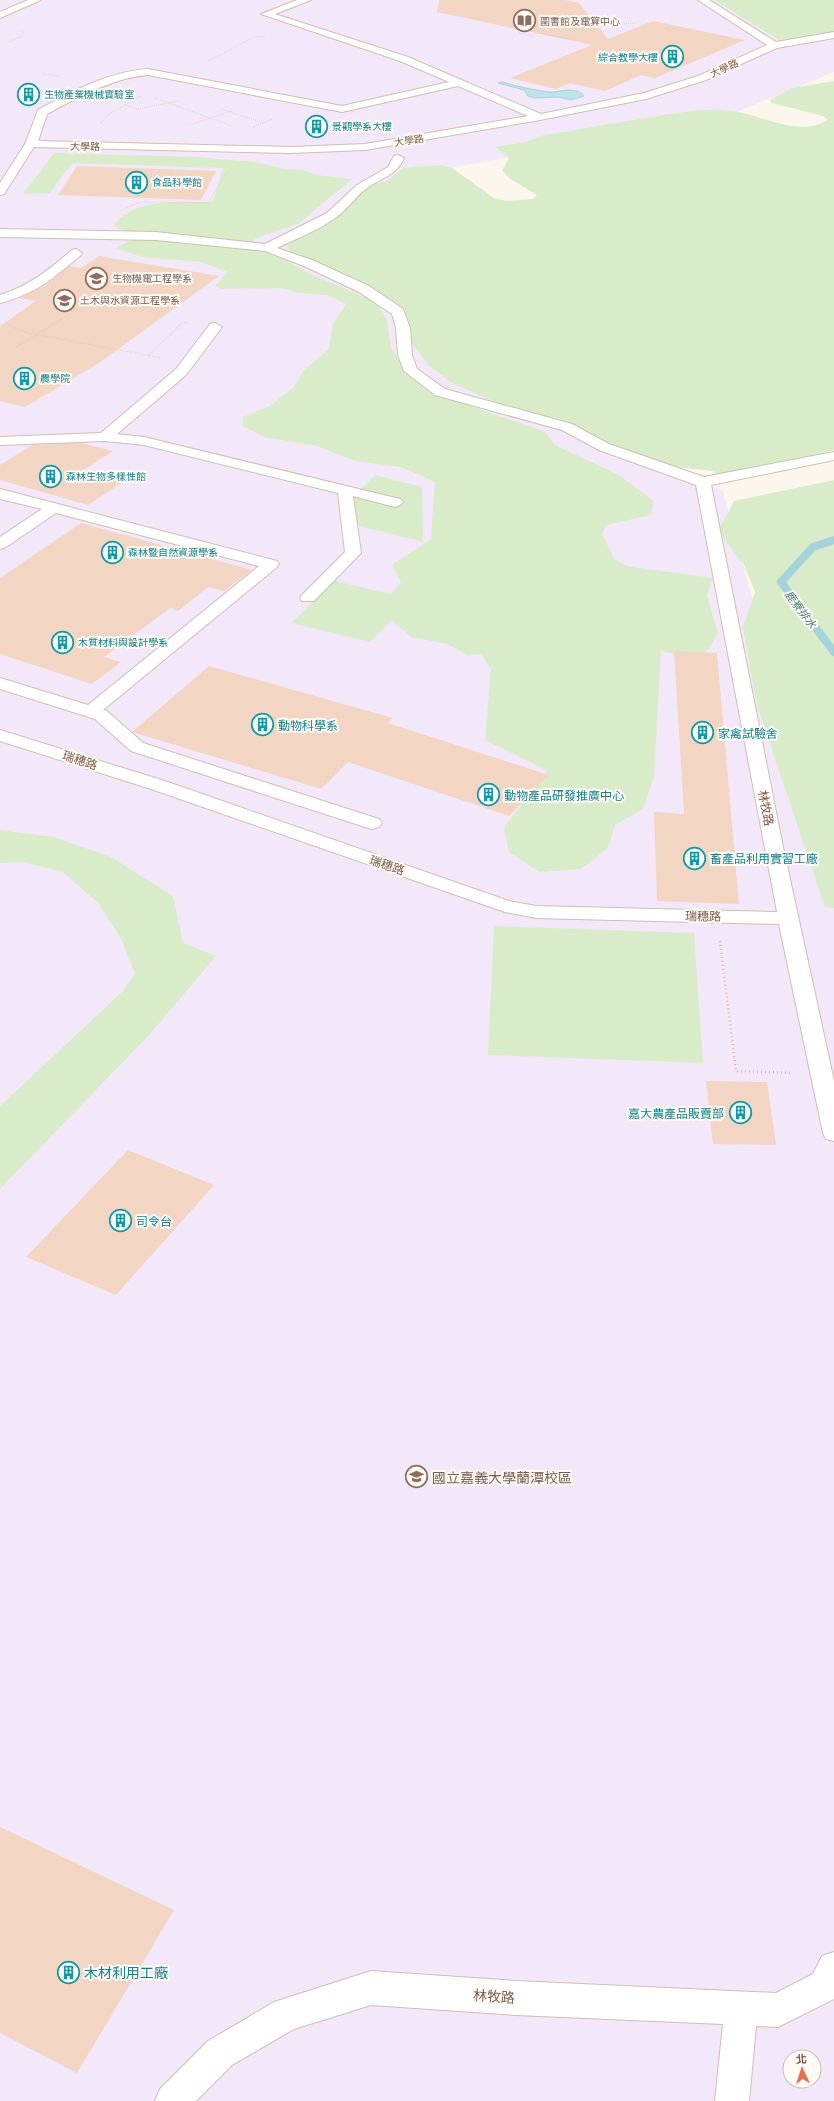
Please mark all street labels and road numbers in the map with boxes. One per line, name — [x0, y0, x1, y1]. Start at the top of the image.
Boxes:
street label: 大學路 — [708, 56, 740, 80]
street label: 大學路 — [393, 132, 425, 148]
street label: 大學路 — [70, 140, 100, 152]
street label: 瑞穗路 — [61, 747, 99, 773]
street label: 林牧路 — [755, 789, 777, 827]
street label: 瑞穗路 — [368, 852, 406, 878]
street label: 瑞穗路 — [685, 908, 721, 924]
street label: 林牧路 — [472, 1986, 516, 2006]

